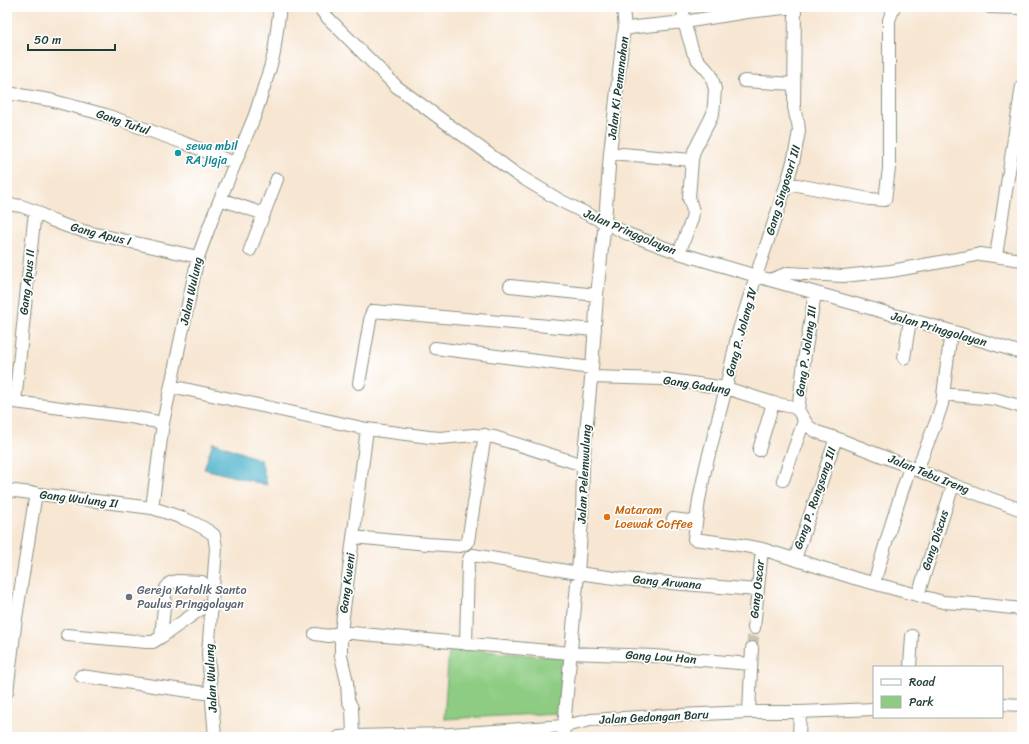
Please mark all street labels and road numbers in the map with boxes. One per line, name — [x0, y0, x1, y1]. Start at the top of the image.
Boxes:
street label: Jalan Ki Pemanahan — [601, 35, 635, 142]
street label: Gang Tutul — [93, 103, 153, 142]
street label: Gang Singosari III — [759, 142, 807, 238]
street label: Jalan Pringgolayan — [579, 202, 680, 262]
street label: Gang Apus I — [68, 216, 134, 252]
street label: Gang Apus II — [13, 248, 41, 316]
street label: Jalan Wulung — [173, 255, 209, 328]
street label: Gang P. Jolang IV — [719, 284, 764, 379]
street label: Gang P. Jolang III — [789, 304, 823, 398]
street label: Jalan Pringgolayan — [887, 305, 990, 353]
street label: Gang Gadung — [662, 369, 732, 401]
street label: Jalan Pelemwulung — [570, 424, 598, 525]
street label: Gang P. Rangsang III — [787, 443, 843, 552]
street label: Jalan Tebu Ireng — [884, 447, 973, 500]
street label: Gang Wulung II — [38, 483, 120, 515]
street label: Gang Discus — [915, 506, 955, 573]
street label: Gang Kweni — [332, 551, 362, 614]
street label: Gang Oscar — [743, 558, 771, 619]
street label: Gang Arwana — [632, 568, 703, 596]
street label: Jalan Wulung — [198, 643, 224, 714]
street label: Gang Lou Han — [625, 644, 698, 670]
street label: Jalan Gedongan Baru — [598, 703, 710, 731]

